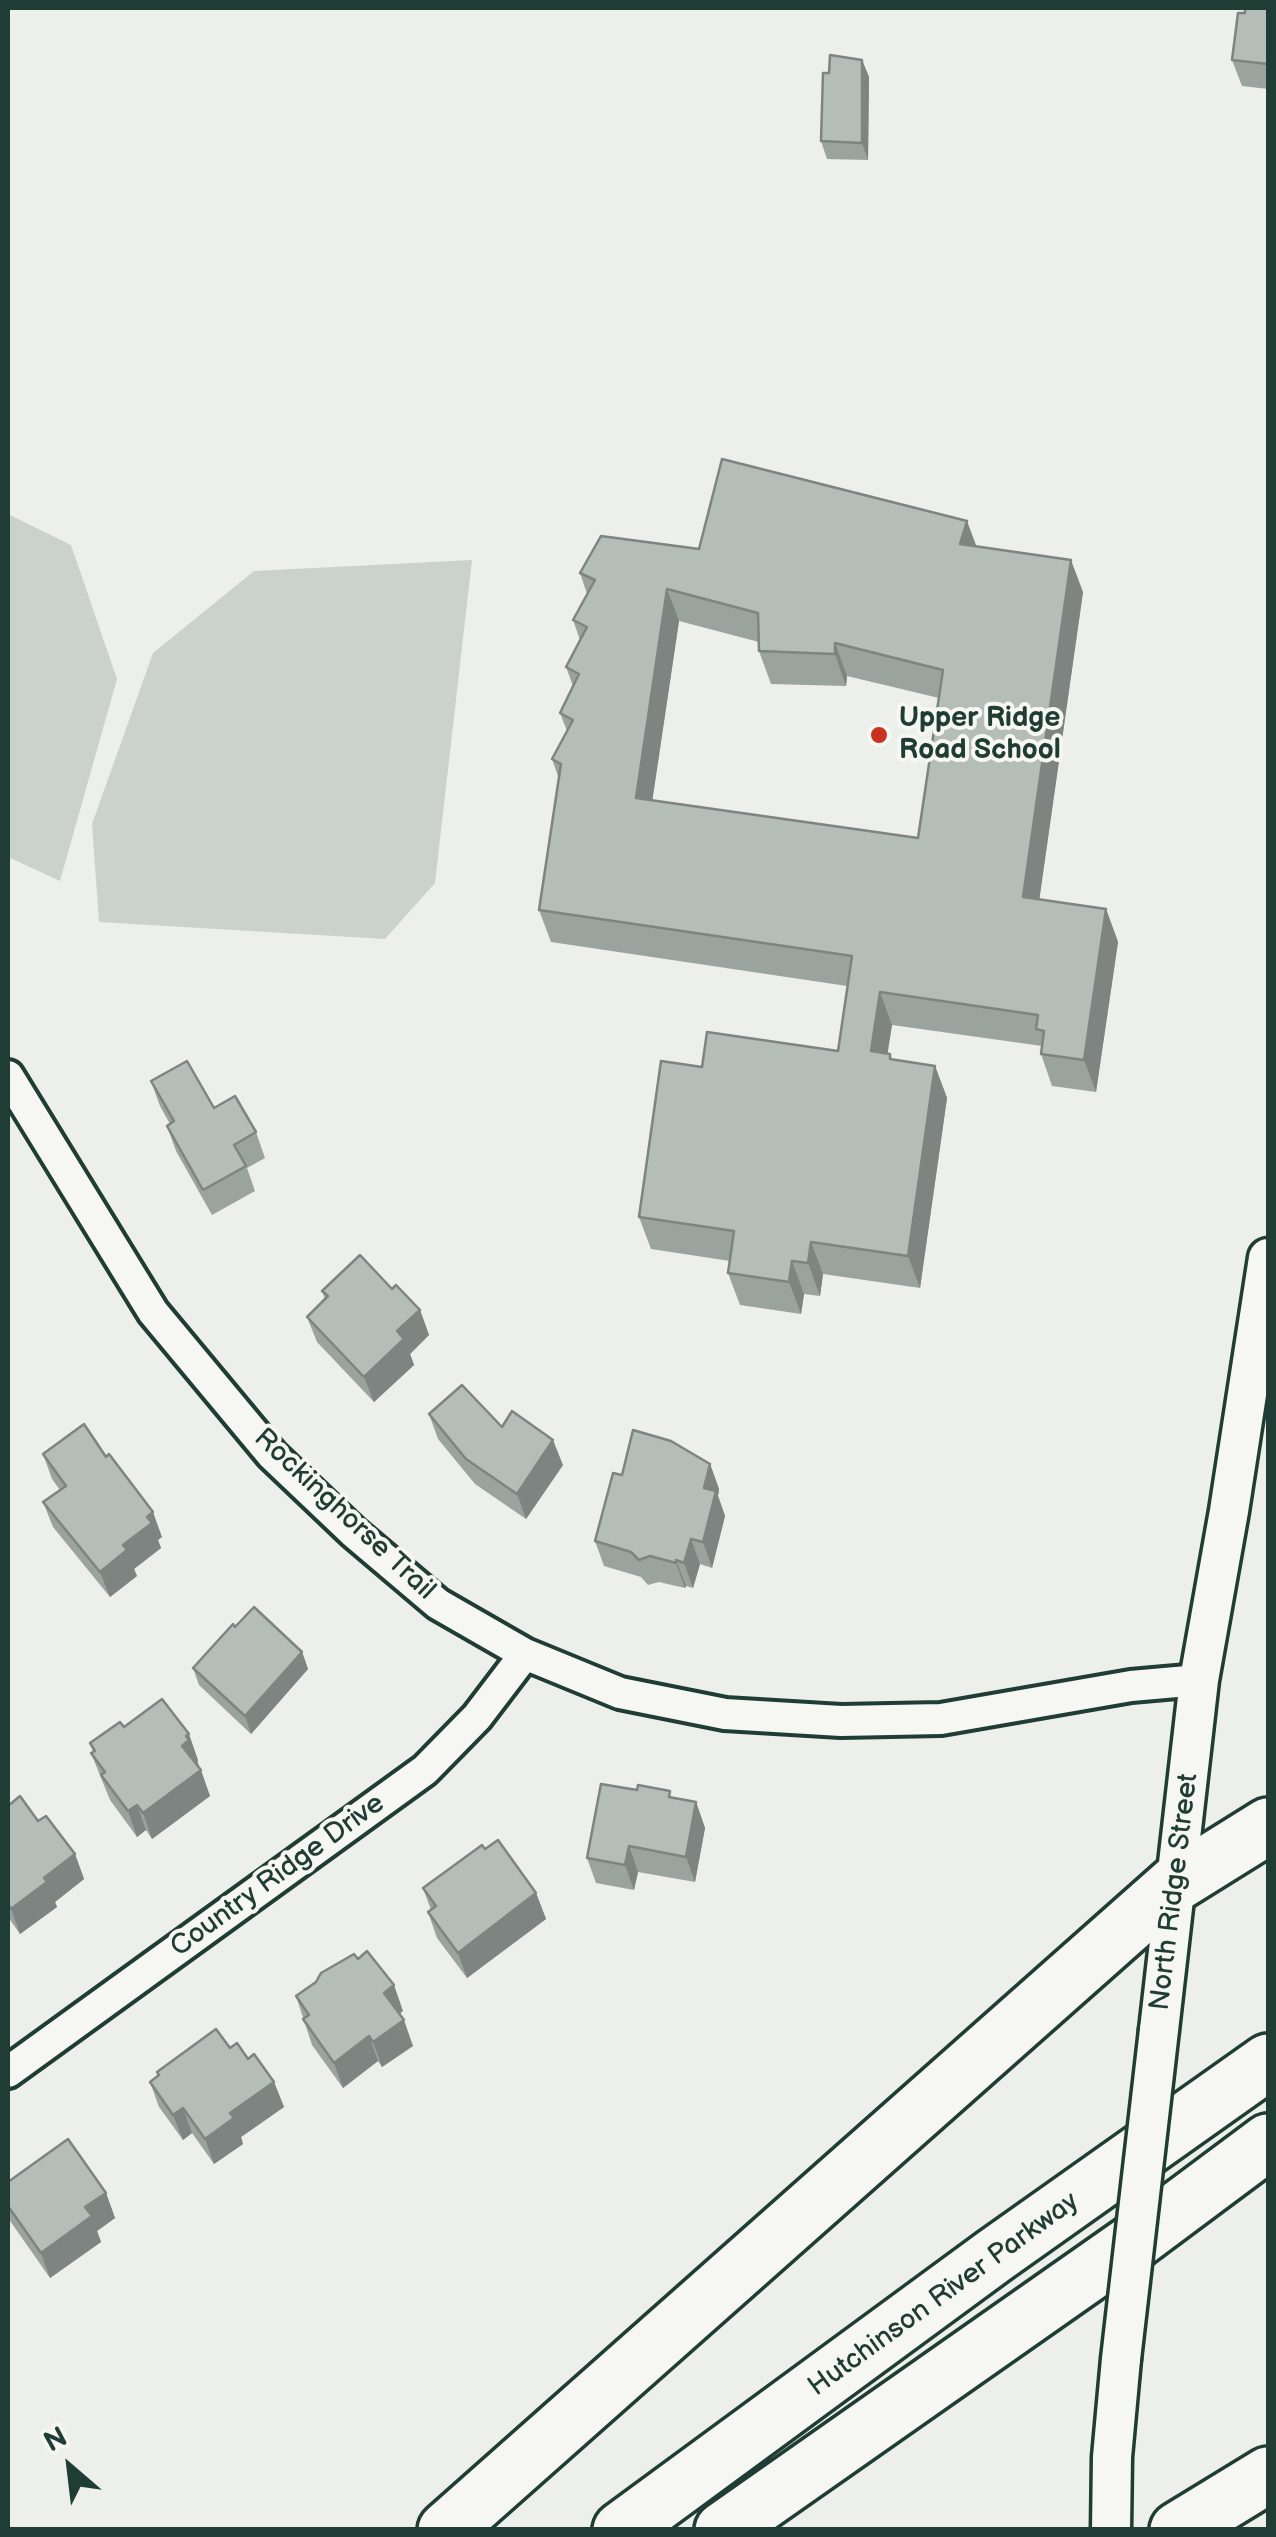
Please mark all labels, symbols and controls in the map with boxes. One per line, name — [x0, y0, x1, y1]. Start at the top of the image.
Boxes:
place label: Upper Ridge Road School — [899, 702, 1061, 768]
marker: Upper Ridge Road School — [868, 724, 890, 746]
street label: Rockinghorse Trail — [246, 1422, 442, 1608]
street label: North Ridge Street — [1144, 1771, 1206, 2013]
street label: Country Ridge Drive — [165, 1787, 391, 1965]
street label: Hutchinson River Parkway — [802, 2186, 1086, 2404]
north arrow — [20, 2417, 120, 2517]
text: N — [39, 2421, 73, 2460]

